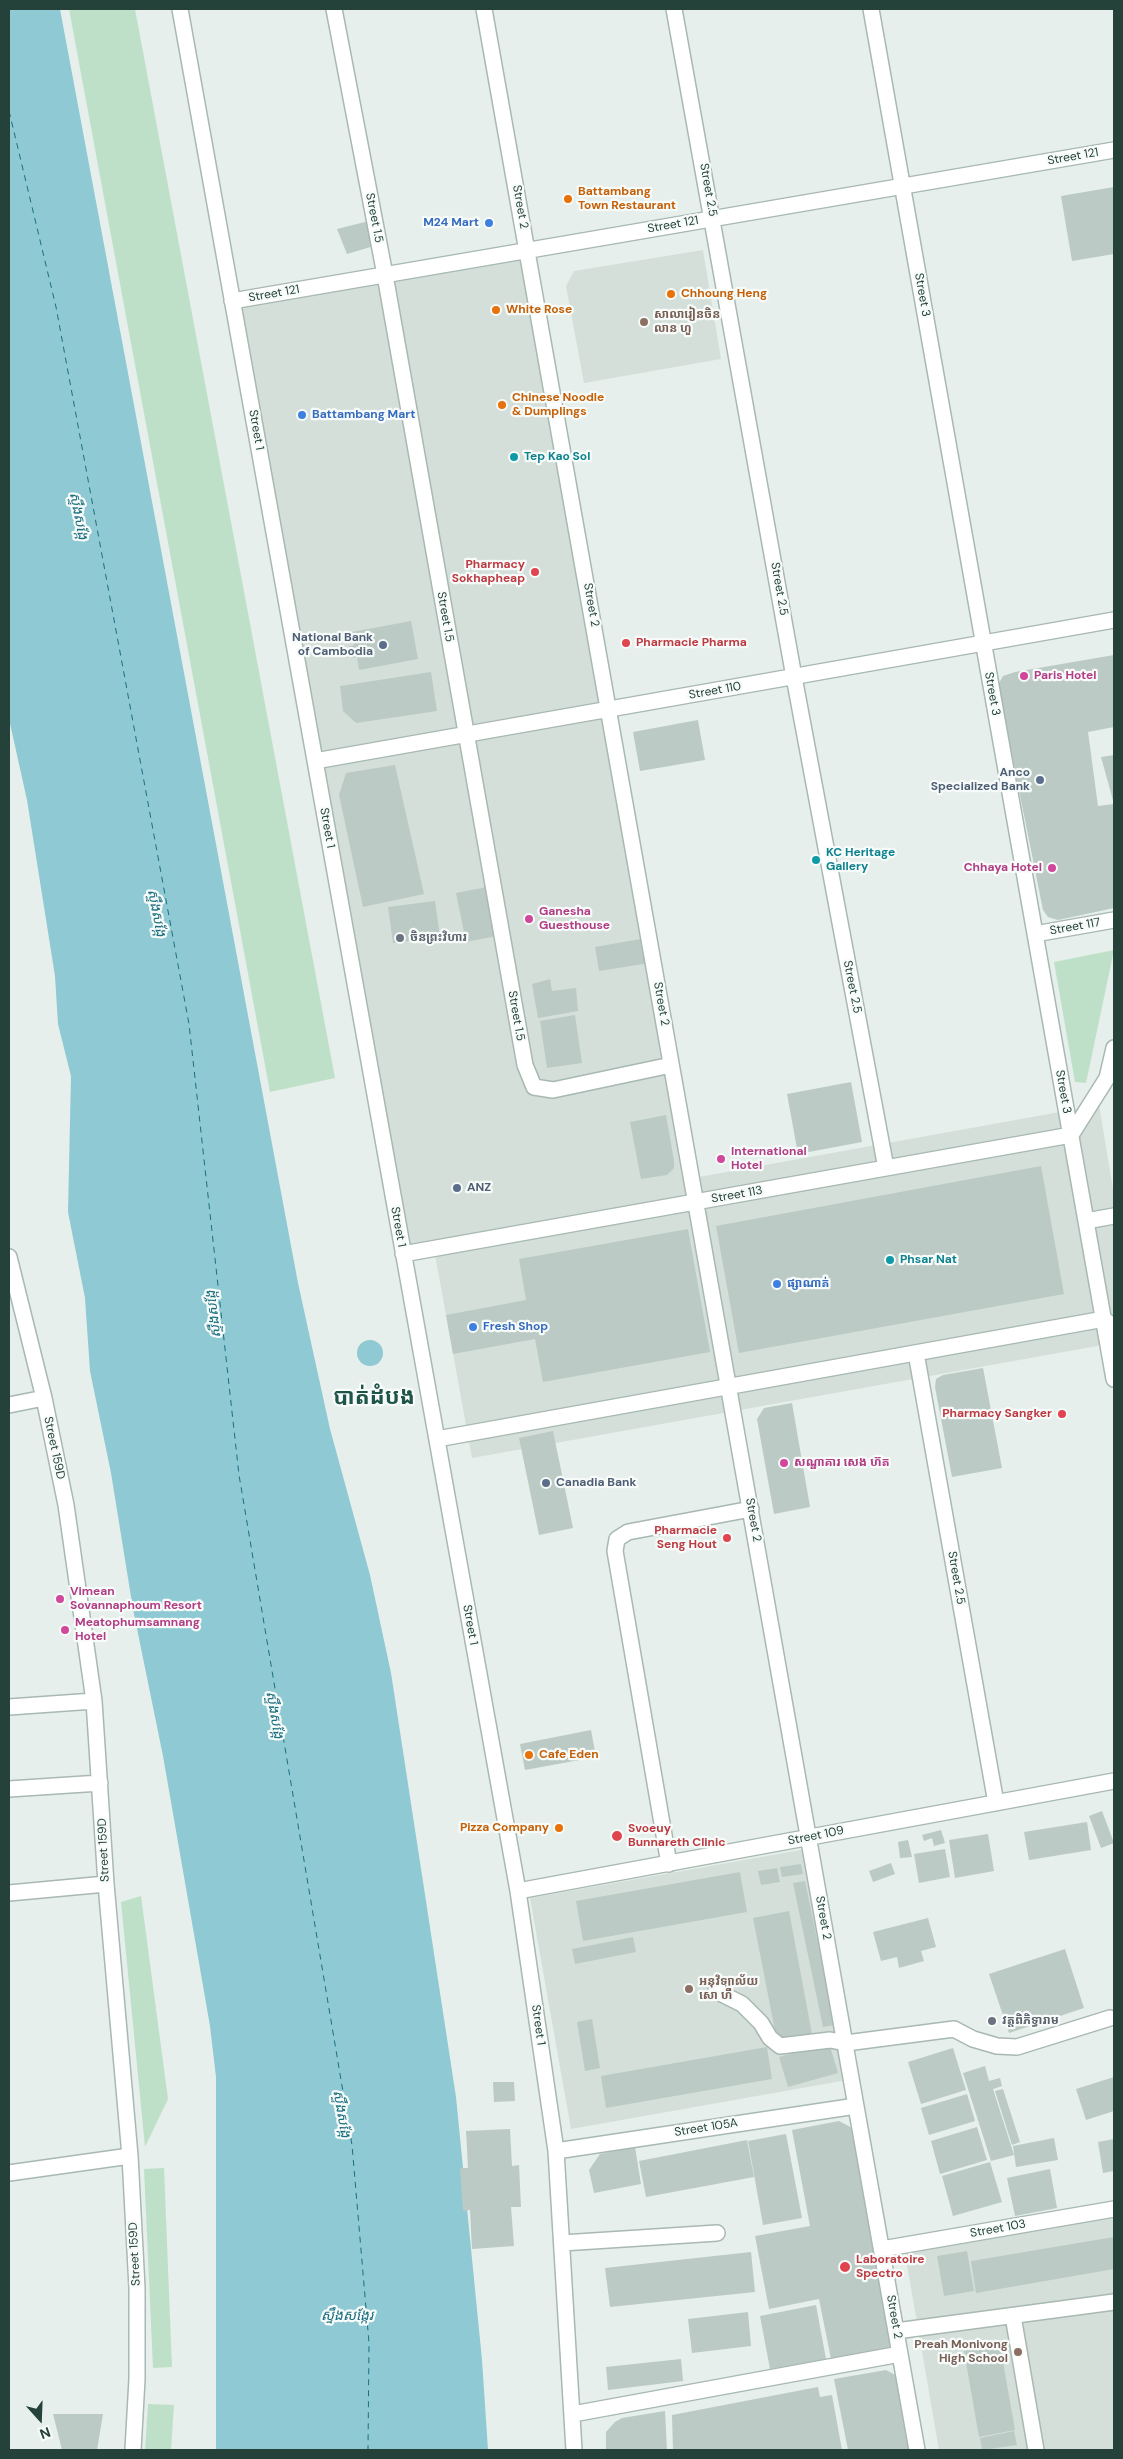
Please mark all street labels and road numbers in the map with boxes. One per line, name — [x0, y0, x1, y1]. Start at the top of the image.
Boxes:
street label: Street 121 — [1046, 145, 1100, 169]
street label: Street 2.5 — [696, 162, 720, 218]
street label: Street 2 — [509, 184, 531, 230]
street label: Street 1.5 — [362, 192, 386, 244]
street label: Street 121 — [646, 213, 700, 237]
street label: Street 3 — [911, 272, 933, 318]
street label: Street 121 — [247, 282, 301, 306]
street label: Street 1 — [245, 409, 267, 451]
street label: Street 2.5 — [767, 561, 791, 617]
street label: Street 2 — [580, 582, 602, 628]
street label: Street 1.5 — [434, 591, 456, 643]
street label: Street 3 — [981, 671, 1003, 717]
street label: Street 110 — [688, 679, 742, 703]
street label: Street 1 — [316, 807, 338, 849]
street label: Street 117 — [1049, 915, 1101, 939]
street label: Street 2.5 — [840, 959, 864, 1015]
street label: Street 2 — [650, 981, 672, 1027]
street label: Street 1.5 — [505, 990, 527, 1042]
street label: Street 3 — [1052, 1069, 1074, 1115]
street label: Street 113 — [710, 1183, 764, 1207]
street label: Street 1 — [387, 1206, 409, 1248]
street label: Street 159D — [40, 1415, 68, 1481]
street label: Street 2 — [742, 1497, 764, 1543]
street label: Street 2.5 — [944, 1550, 968, 1606]
street label: Street 1 — [459, 1604, 481, 1646]
street label: Street 159D — [95, 1818, 113, 1882]
street label: Street 109 — [787, 1824, 845, 1848]
street label: Street 2 — [812, 1895, 834, 1941]
street label: Street 1 — [528, 2004, 548, 2046]
street label: Street 105A — [673, 2116, 739, 2140]
street label: Street 103 — [969, 2217, 1027, 2241]
street label: Street 159D — [126, 2222, 144, 2286]
street label: Street 2 — [883, 2294, 905, 2340]

